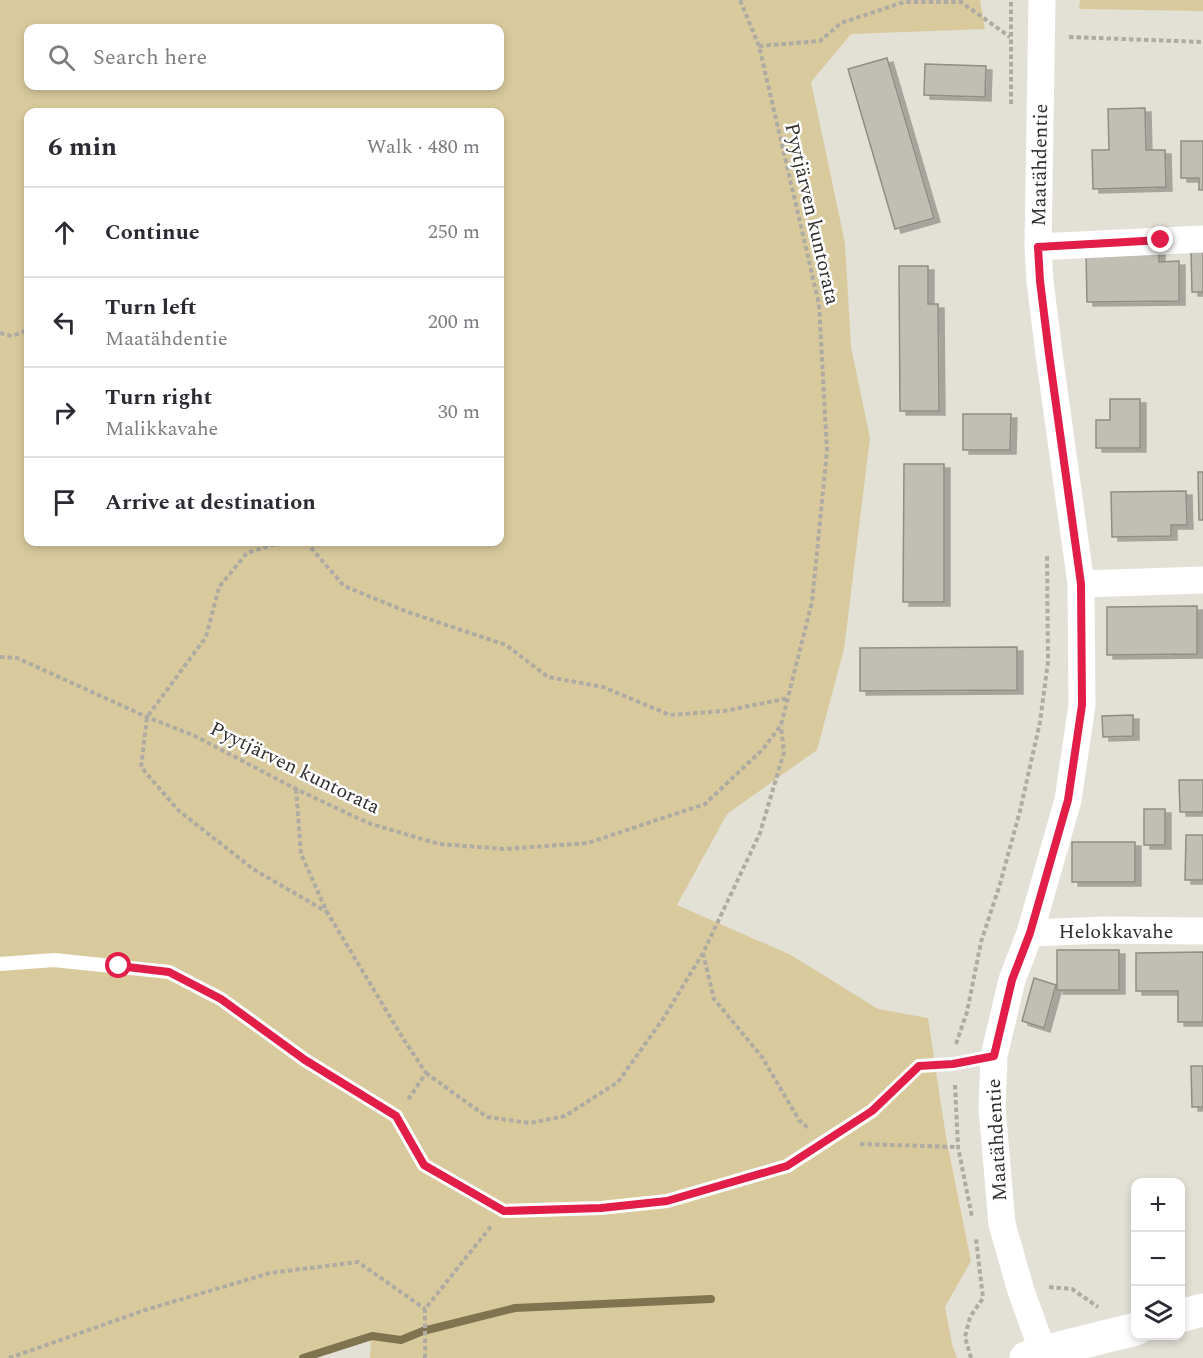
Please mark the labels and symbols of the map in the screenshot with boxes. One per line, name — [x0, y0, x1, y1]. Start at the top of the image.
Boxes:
street label: Maatähdentie — [1024, 103, 1056, 227]
street label: Pyytjärven kuntorata — [776, 120, 848, 308]
route end — [1147, 226, 1173, 252]
street label: Pyytjärven kuntorata — [205, 714, 385, 822]
street label: Helokkavahe — [1059, 917, 1173, 947]
route start — [105, 952, 131, 978]
street label: Maatähdentie — [979, 1078, 1015, 1202]

